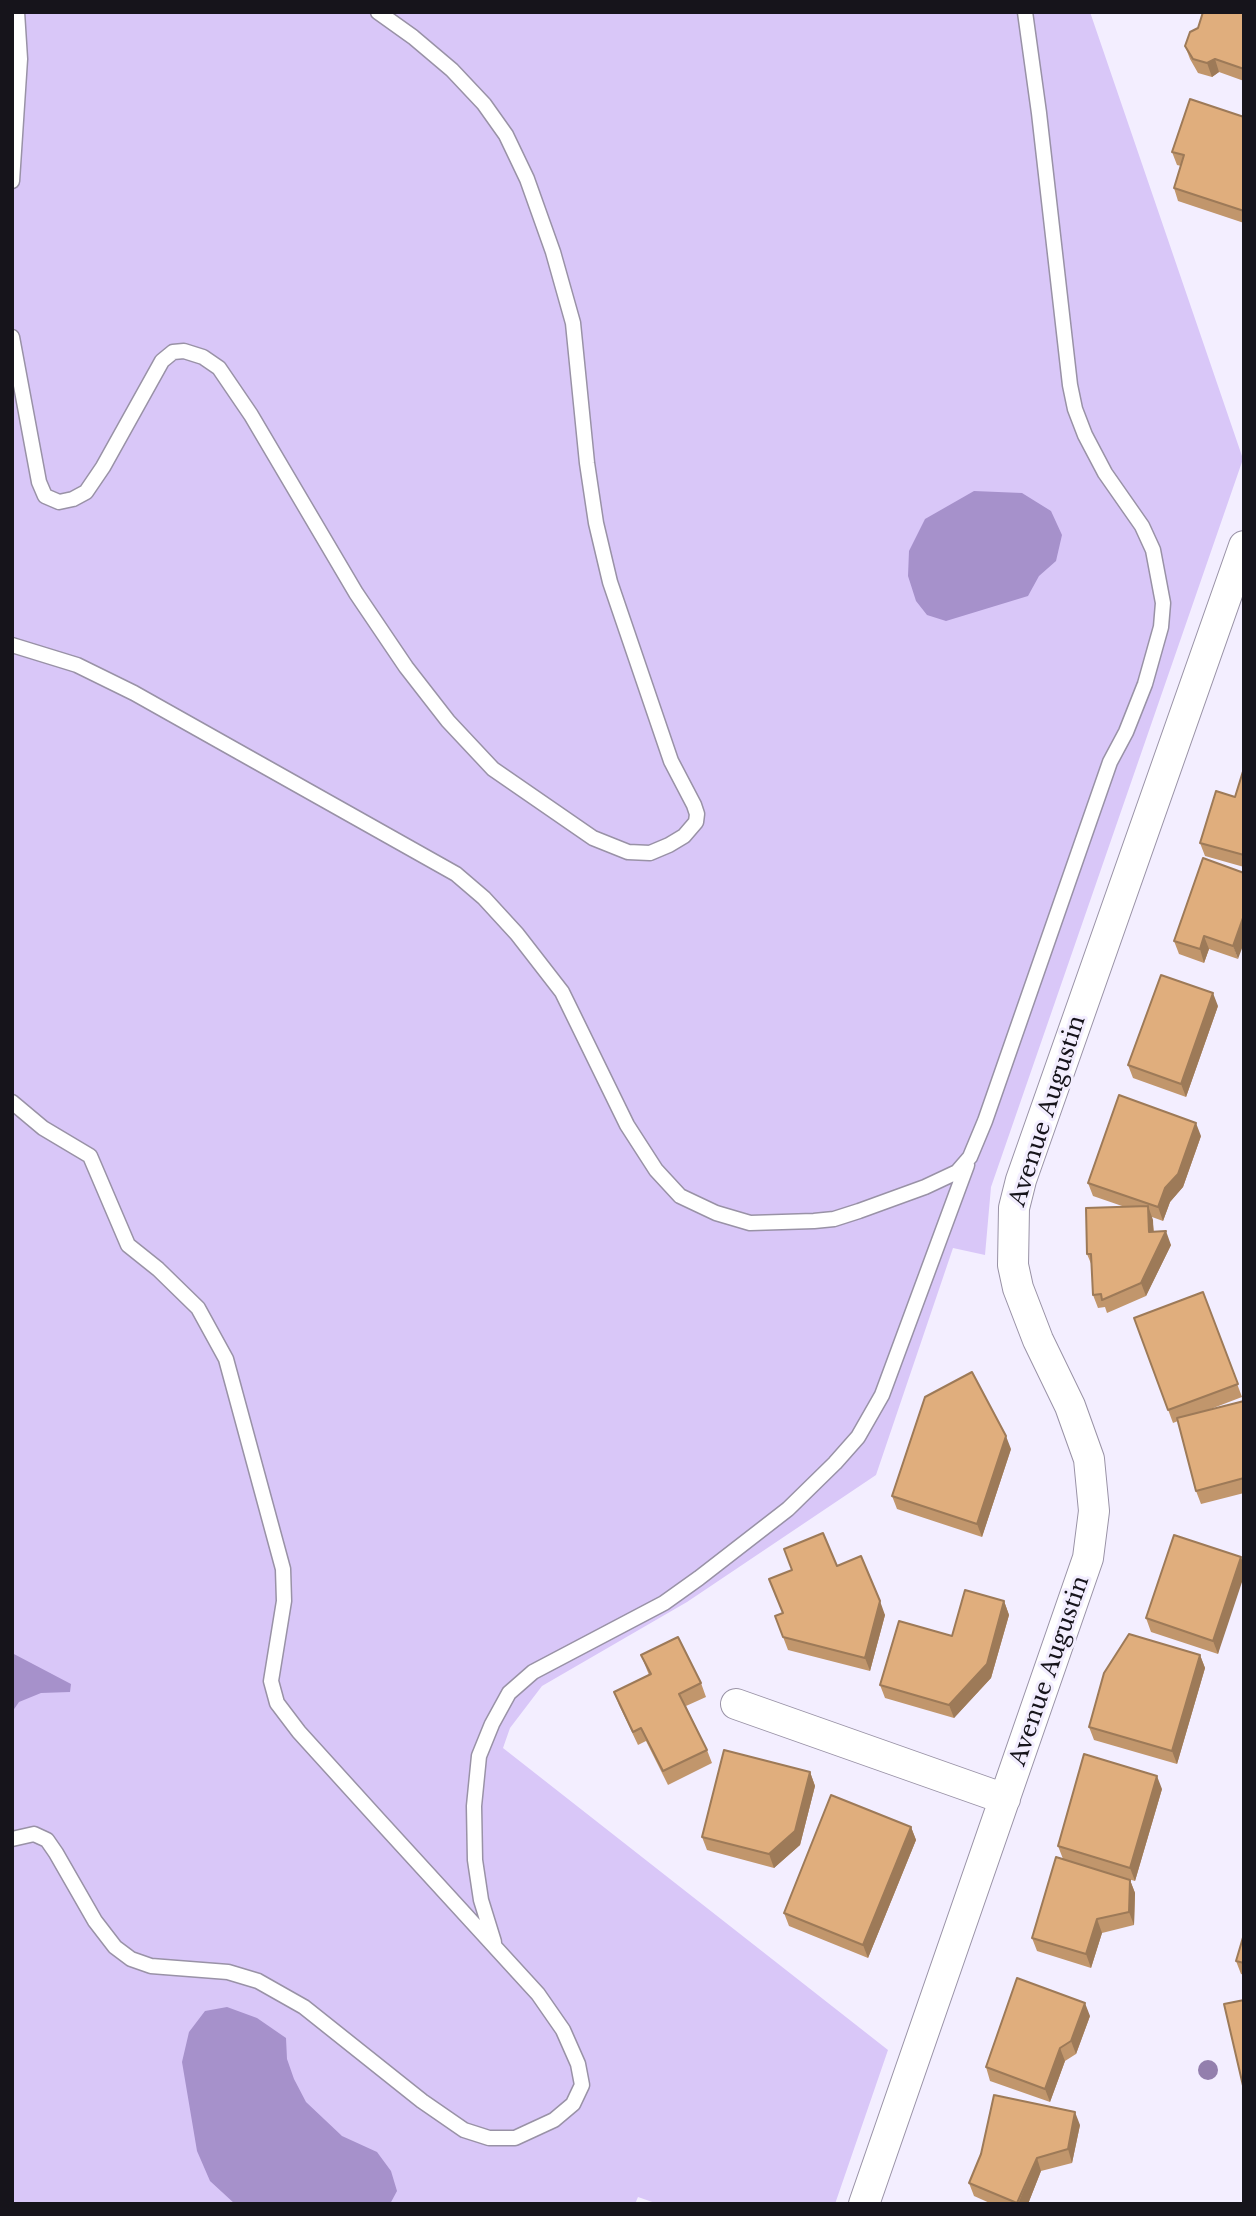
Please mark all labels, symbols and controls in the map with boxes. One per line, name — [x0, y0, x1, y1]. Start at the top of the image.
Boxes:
street label: Avenue Augustin — [1004, 1012, 1092, 1210]
street label: Avenue Augustin — [1005, 1572, 1095, 1770]

